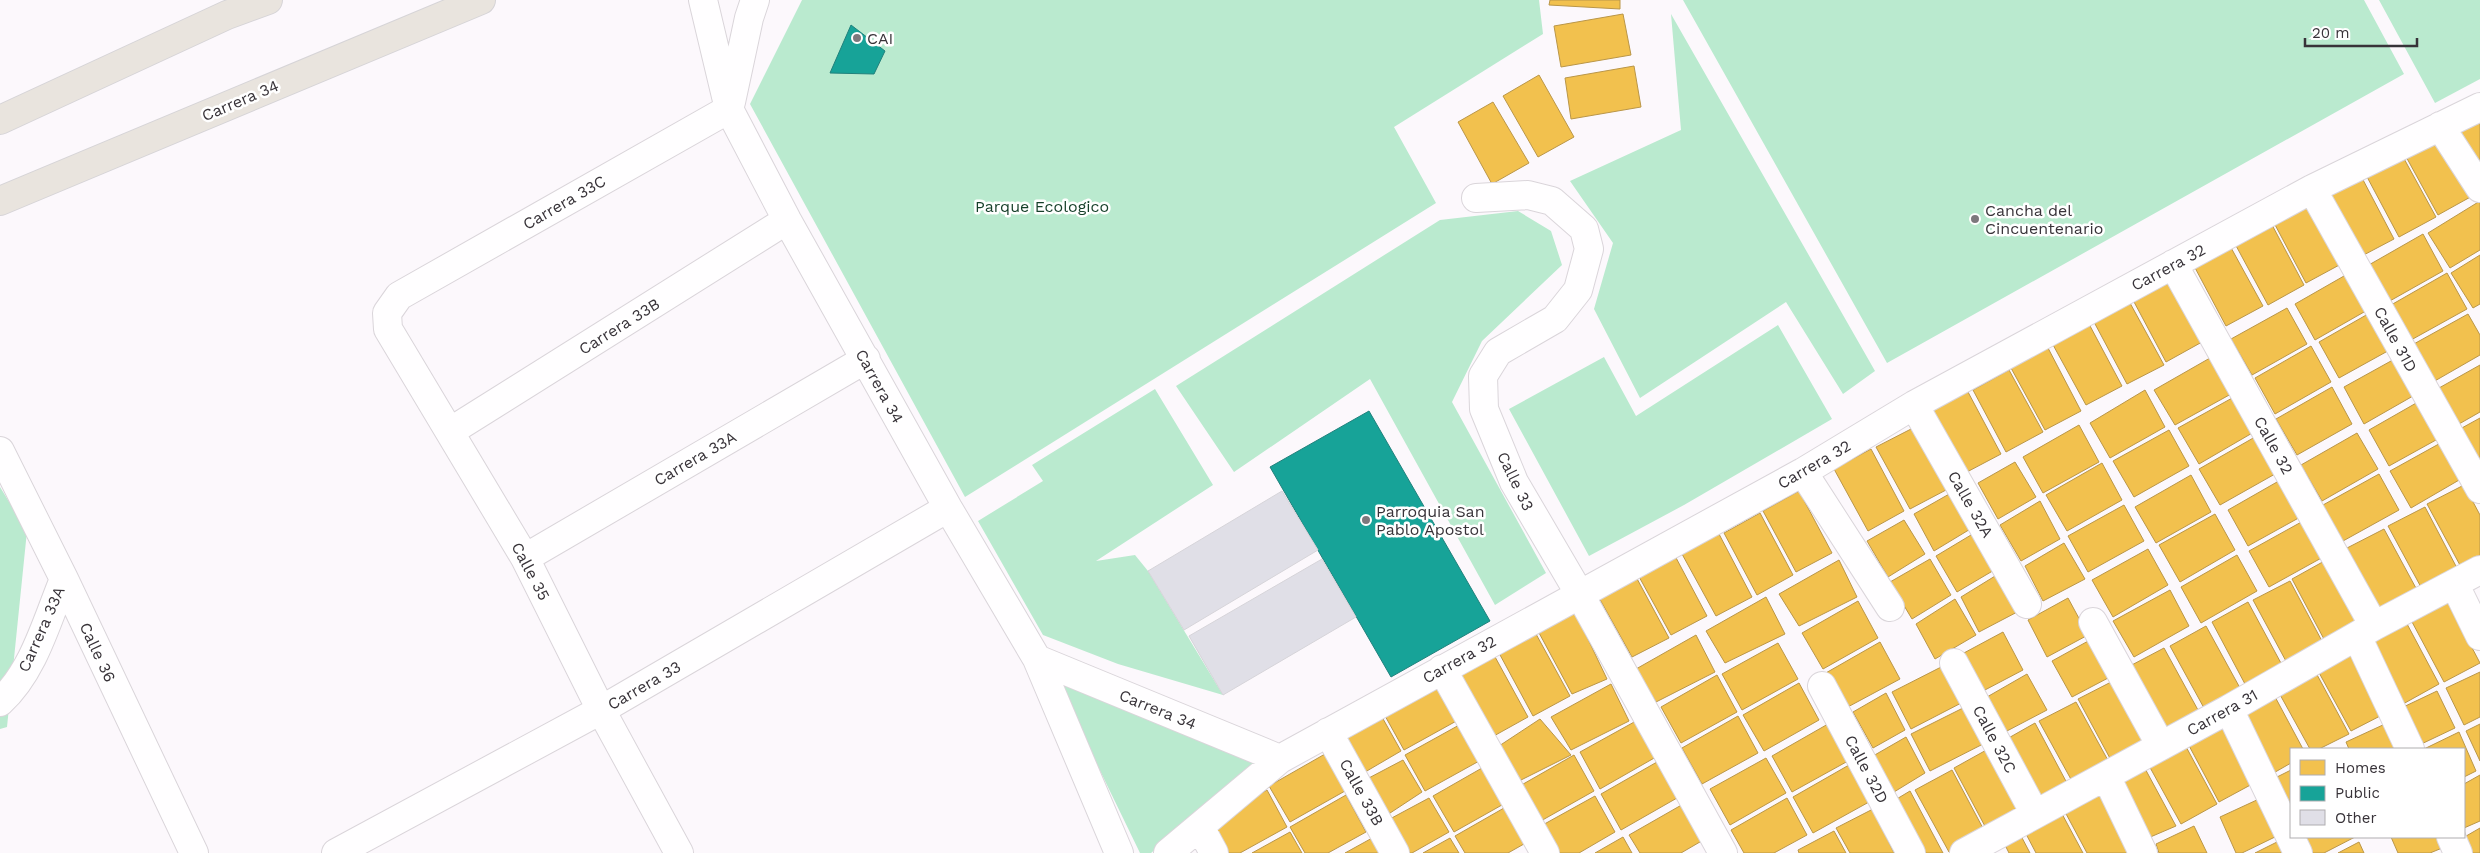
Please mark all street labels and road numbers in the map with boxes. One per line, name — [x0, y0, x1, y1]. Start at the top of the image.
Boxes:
street label: Carrera 34 — [199, 76, 282, 125]
street label: Carrera 33C — [520, 171, 609, 234]
street label: Carrera 32 — [2128, 240, 2209, 295]
street label: Carrera 33B — [575, 294, 663, 359]
street label: Calle 31D — [2370, 303, 2421, 375]
street label: Carrera 34 — [851, 346, 908, 427]
street label: Calle 32 — [2250, 413, 2297, 477]
street label: Carrera 33A — [651, 427, 740, 490]
street label: Carrera 32 — [1774, 436, 1854, 493]
street label: Calle 33 — [1493, 449, 1538, 514]
street label: Calle 32A — [1944, 468, 1997, 541]
street label: Calle 35 — [507, 539, 554, 604]
street label: Carrera 33A — [14, 583, 69, 675]
street label: Calle 36 — [76, 619, 120, 685]
street label: Carrera 32 — [1419, 631, 1499, 687]
street label: Carrera 33 — [604, 657, 684, 714]
street label: Carrera 34 — [1116, 685, 1199, 734]
street label: Carrera 31 — [2183, 685, 2261, 740]
street label: Calle 32C — [1969, 702, 2020, 776]
street label: Calle 32D — [1841, 732, 1892, 807]
street label: Calle 33B — [1335, 755, 1388, 829]

